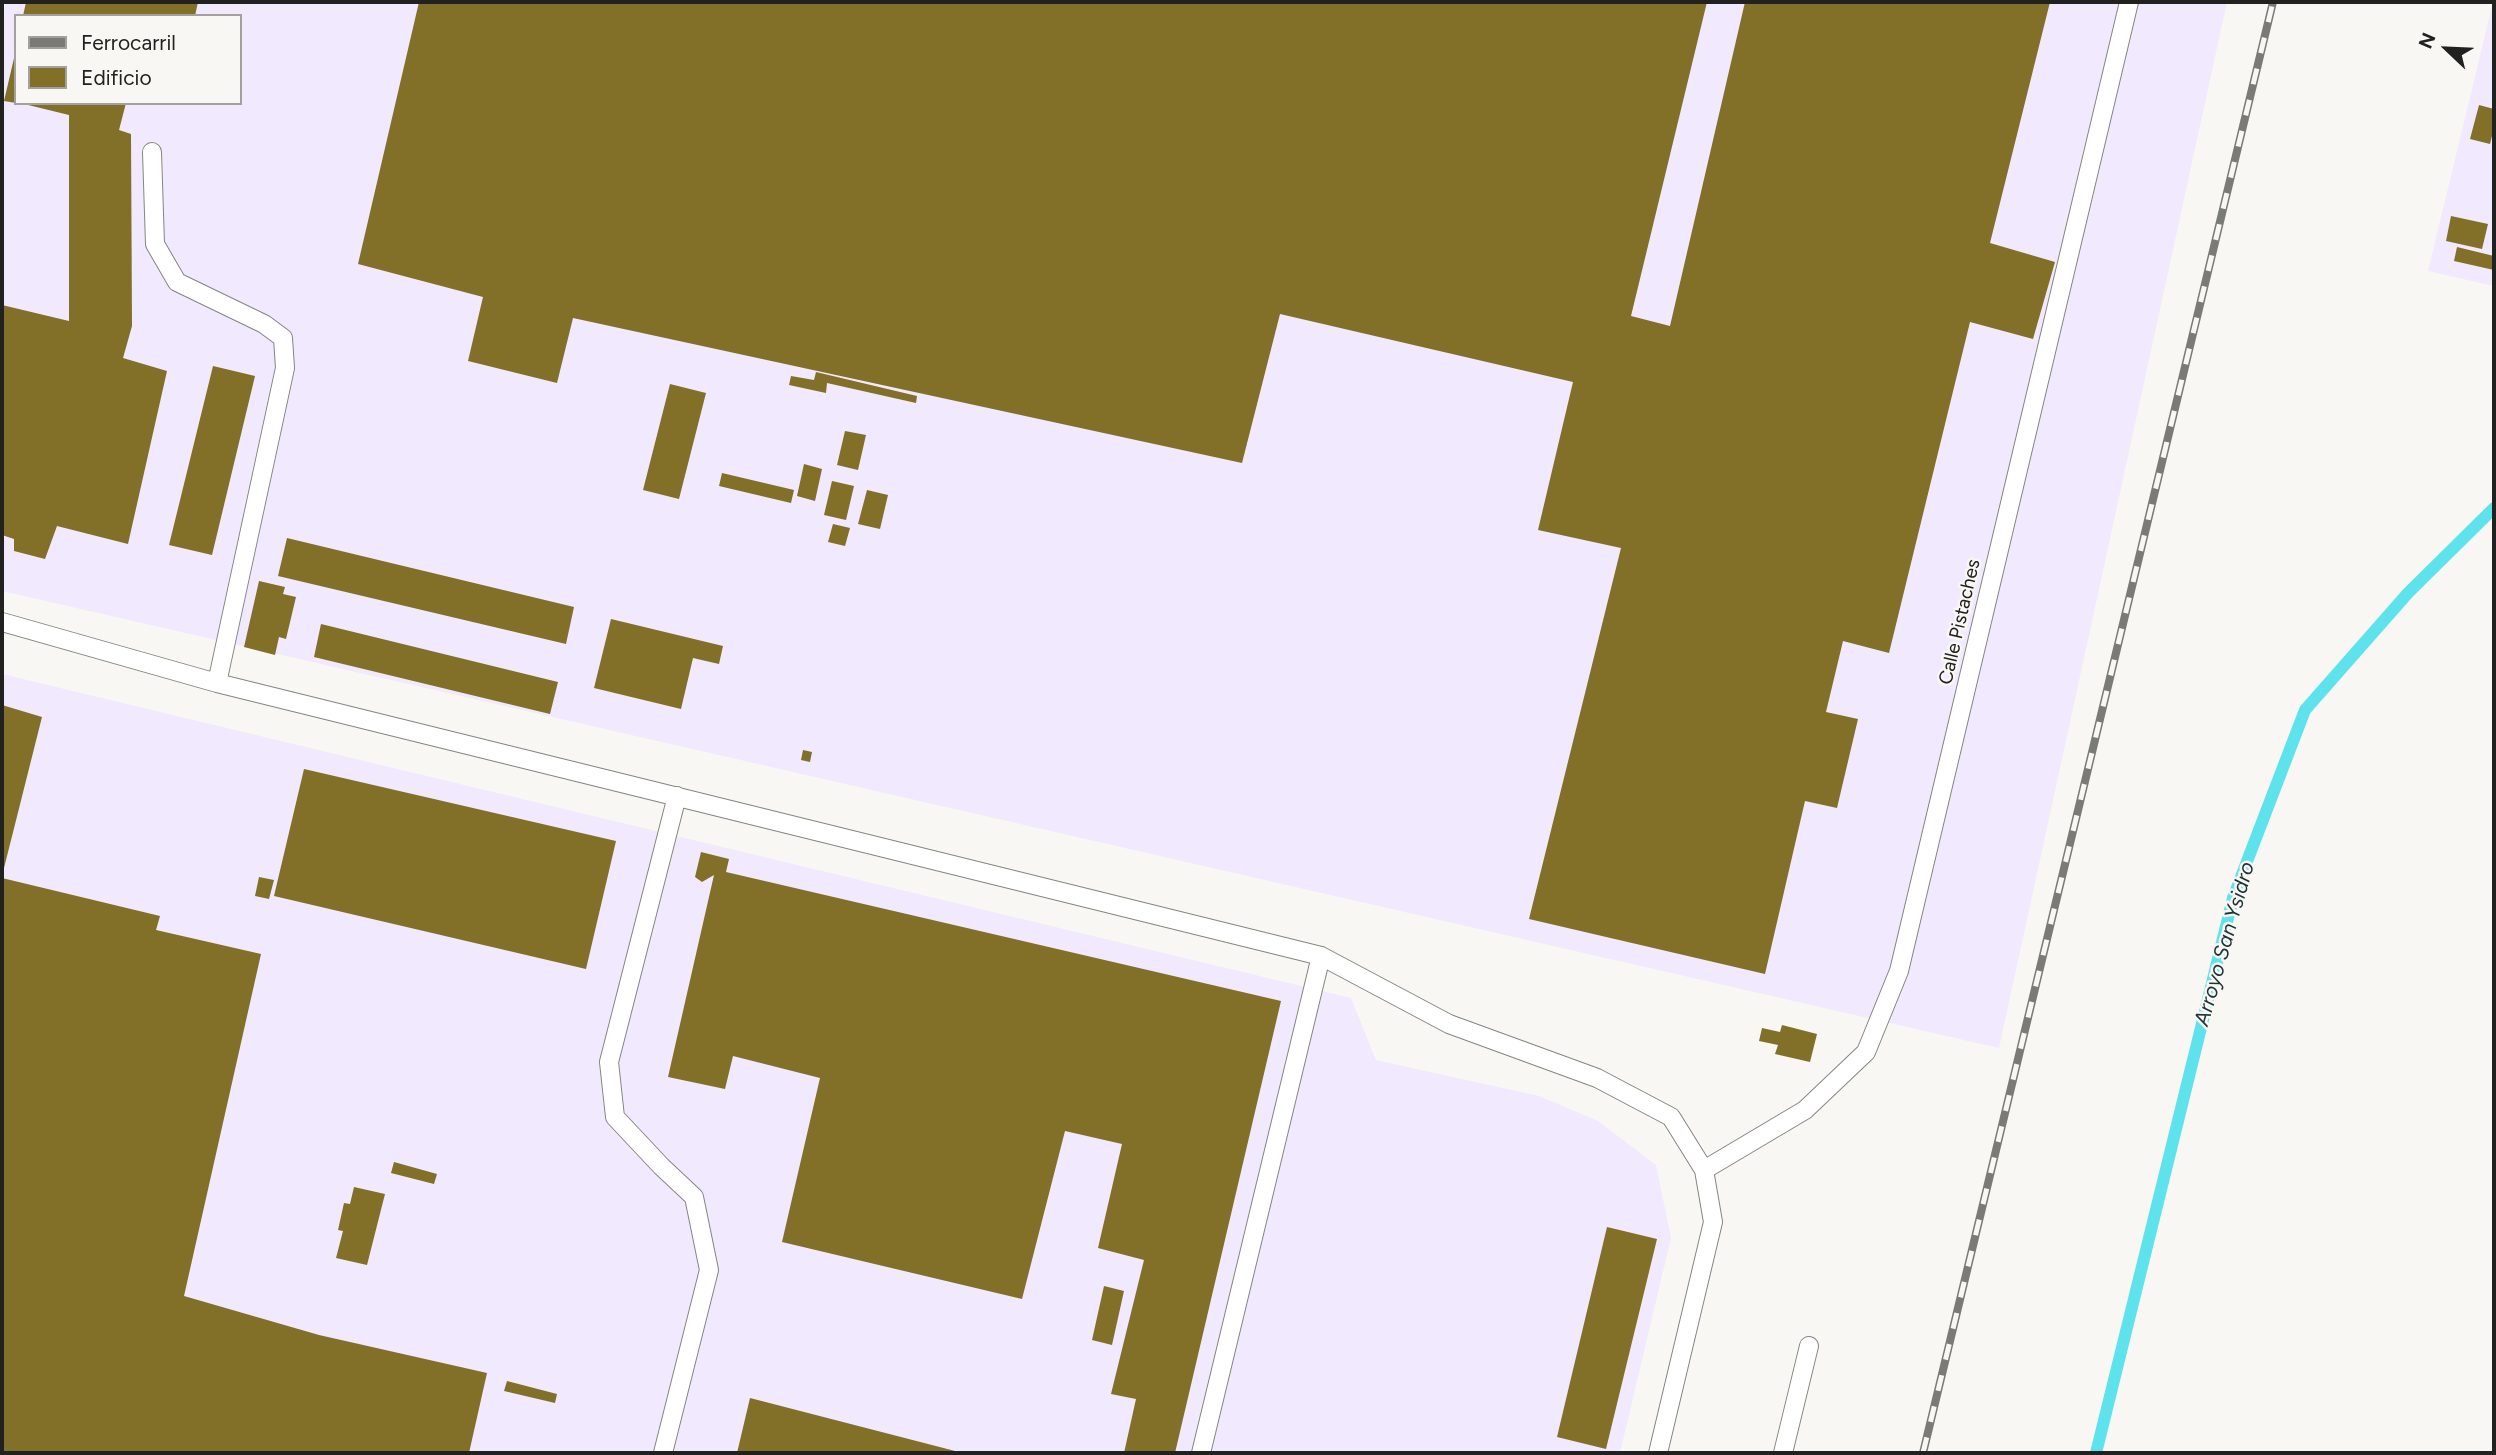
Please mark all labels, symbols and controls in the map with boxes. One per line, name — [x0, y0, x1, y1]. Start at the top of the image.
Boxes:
legend — [14, 14, 242, 105]
north arrow — [2412, 14, 2482, 84]
text: N — [2414, 29, 2441, 52]
text: Ferrocarril — [81, 30, 176, 55]
text: Edificio — [81, 65, 152, 90]
street label: Calle Pistaches — [1934, 557, 1986, 687]
water label: Arroyo San Ysidro — [2190, 859, 2260, 1029]

